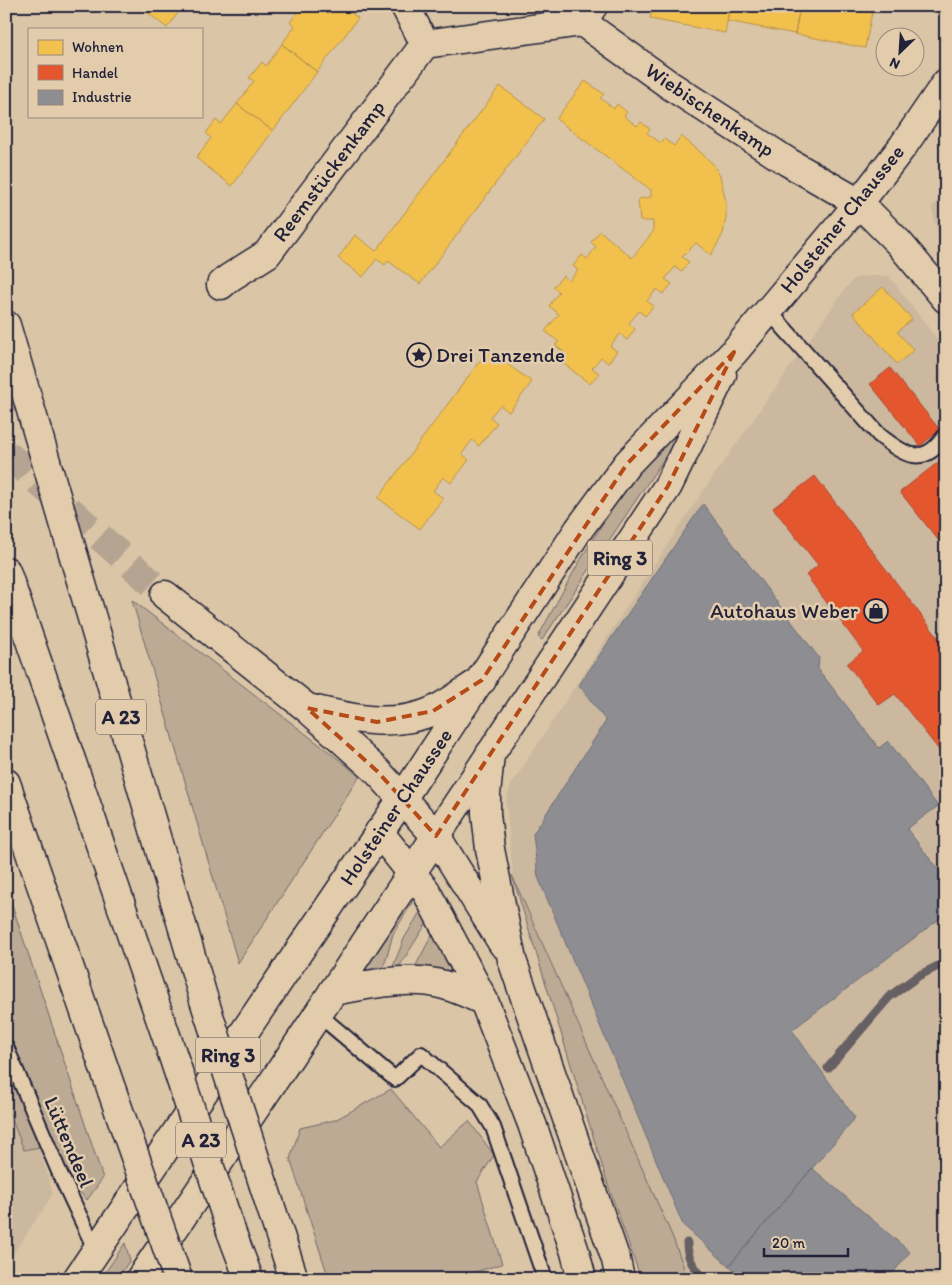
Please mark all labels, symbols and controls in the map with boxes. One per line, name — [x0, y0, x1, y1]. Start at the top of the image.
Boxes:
legend — [28, 28, 202, 118]
north arrow — [874, 28, 924, 78]
text: Wohnen — [72, 38, 124, 56]
text: N — [887, 54, 903, 73]
street label: Wiebischenkamp — [641, 57, 780, 162]
text: Handel — [72, 64, 119, 82]
text: Industrie — [72, 88, 132, 106]
street label: Reemstückenkamp — [267, 95, 390, 246]
street label: Holsteiner Chaussee — [774, 139, 909, 298]
place icon: Drei Tanzende — [406, 342, 432, 368]
place label: Drei Tanzende — [436, 342, 565, 367]
road number: Ring 3 — [588, 540, 652, 576]
place label: Autohaus Weber — [710, 598, 858, 623]
shop icon: Autohaus Weber — [863, 598, 889, 624]
road number: A 23 — [96, 700, 146, 734]
street label: Holsteiner Chaussee — [334, 724, 457, 890]
road number: Ring 3 — [196, 1038, 260, 1072]
street label: Lüttendeel — [39, 1093, 100, 1191]
road number: A 23 — [176, 1122, 226, 1158]
scale bar — [764, 1225, 848, 1257]
text: 20 m — [772, 1234, 806, 1252]

